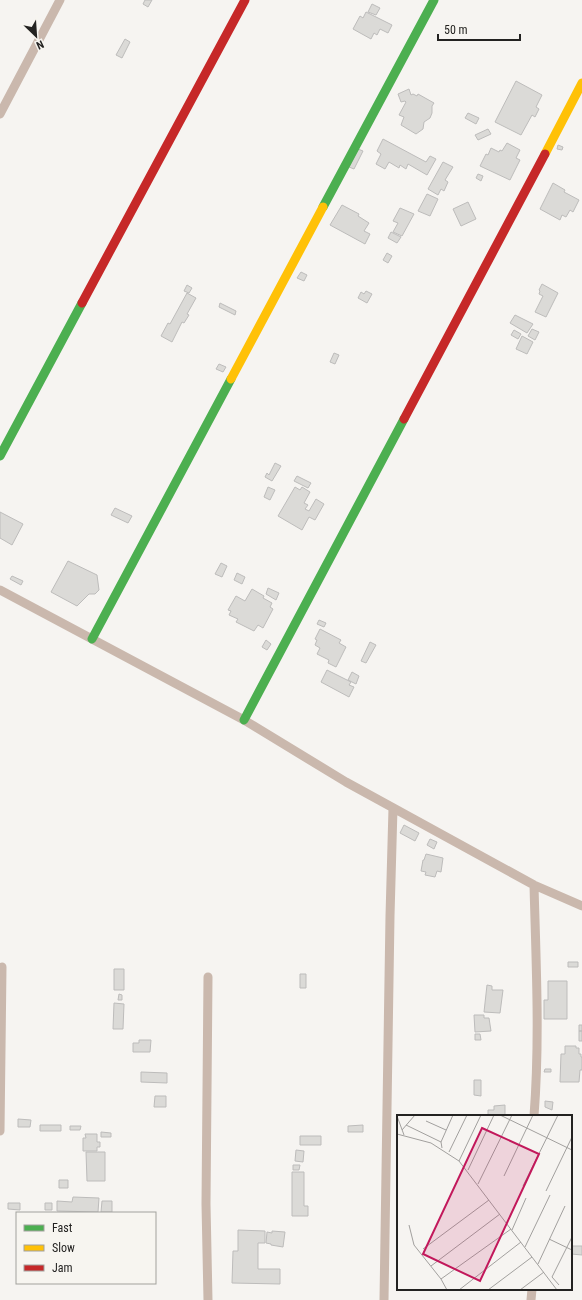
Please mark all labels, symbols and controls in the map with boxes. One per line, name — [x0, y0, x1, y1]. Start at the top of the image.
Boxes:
north arrow — [16, 16, 56, 56]
scale bar — [438, 16, 520, 42]
text: 50 m — [444, 23, 468, 37]
text: N — [34, 37, 46, 52]
inset map — [397, 1115, 572, 1290]
legend — [16, 1212, 156, 1284]
text: Fast — [52, 1221, 73, 1235]
text: Slow — [52, 1241, 75, 1255]
text: Jam — [52, 1261, 73, 1275]

